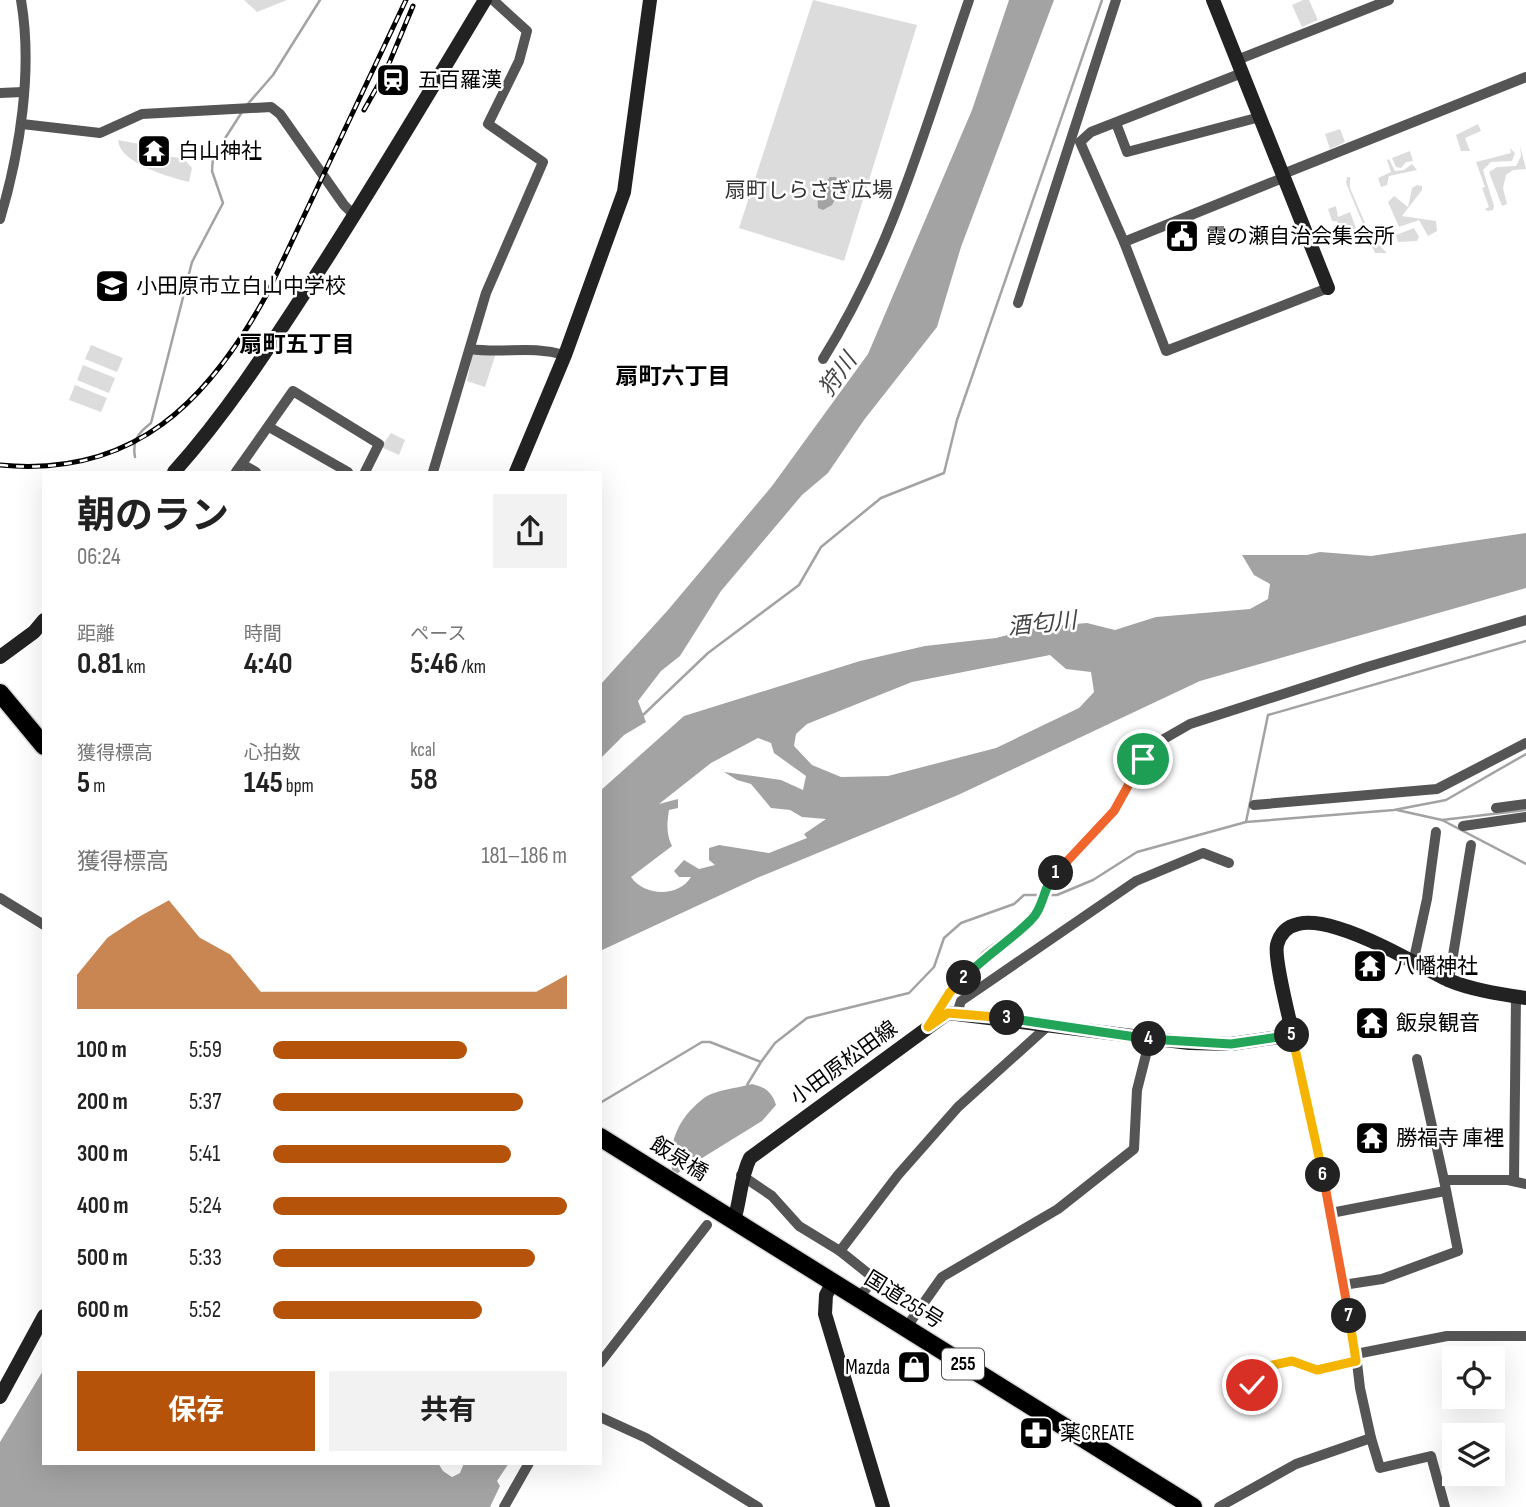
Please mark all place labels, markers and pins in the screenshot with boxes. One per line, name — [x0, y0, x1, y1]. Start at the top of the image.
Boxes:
station icon: 五百羅漢 — [374, 61, 412, 99]
place label: 五百羅漢 — [418, 68, 502, 93]
temple icon: 白山神社 — [135, 132, 173, 170]
place label: 白山神社 — [178, 139, 262, 164]
public building icon: 霞の瀬自治会集会所 — [1163, 217, 1201, 255]
place label: 霞の瀬自治会集会所 — [1206, 224, 1395, 249]
school or university icon: 小田原市立白山中学校 — [93, 267, 131, 305]
place label: 小田原市立白山中学校 — [136, 274, 346, 299]
pin — [1113, 729, 1173, 789]
pin: 1 — [1038, 856, 1074, 890]
temple icon: 八幡神社 — [1351, 947, 1389, 985]
place label: 八幡神社 — [1394, 954, 1478, 979]
pin: 2 — [946, 960, 982, 996]
pin: 3 — [990, 1000, 1024, 1036]
temple icon: 飯泉観音 — [1353, 1004, 1391, 1042]
place label: 飯泉観音 — [1396, 1011, 1480, 1036]
pin: 5 — [1274, 1018, 1310, 1052]
pin: 4 — [1132, 1021, 1166, 1056]
temple icon: 勝福寺 庫裡 — [1353, 1119, 1391, 1157]
place label: 勝福寺 庫裡 — [1396, 1126, 1504, 1151]
pin: 6 — [1306, 1158, 1340, 1192]
pin: 7 — [1332, 1298, 1366, 1334]
shop icon: Mazda — [895, 1348, 933, 1386]
place label: Mazda — [845, 1355, 890, 1380]
pin — [1222, 1355, 1282, 1415]
pharmacy icon: 薬CREATE — [1017, 1414, 1055, 1452]
place label: 薬CREATE — [1060, 1421, 1135, 1446]

